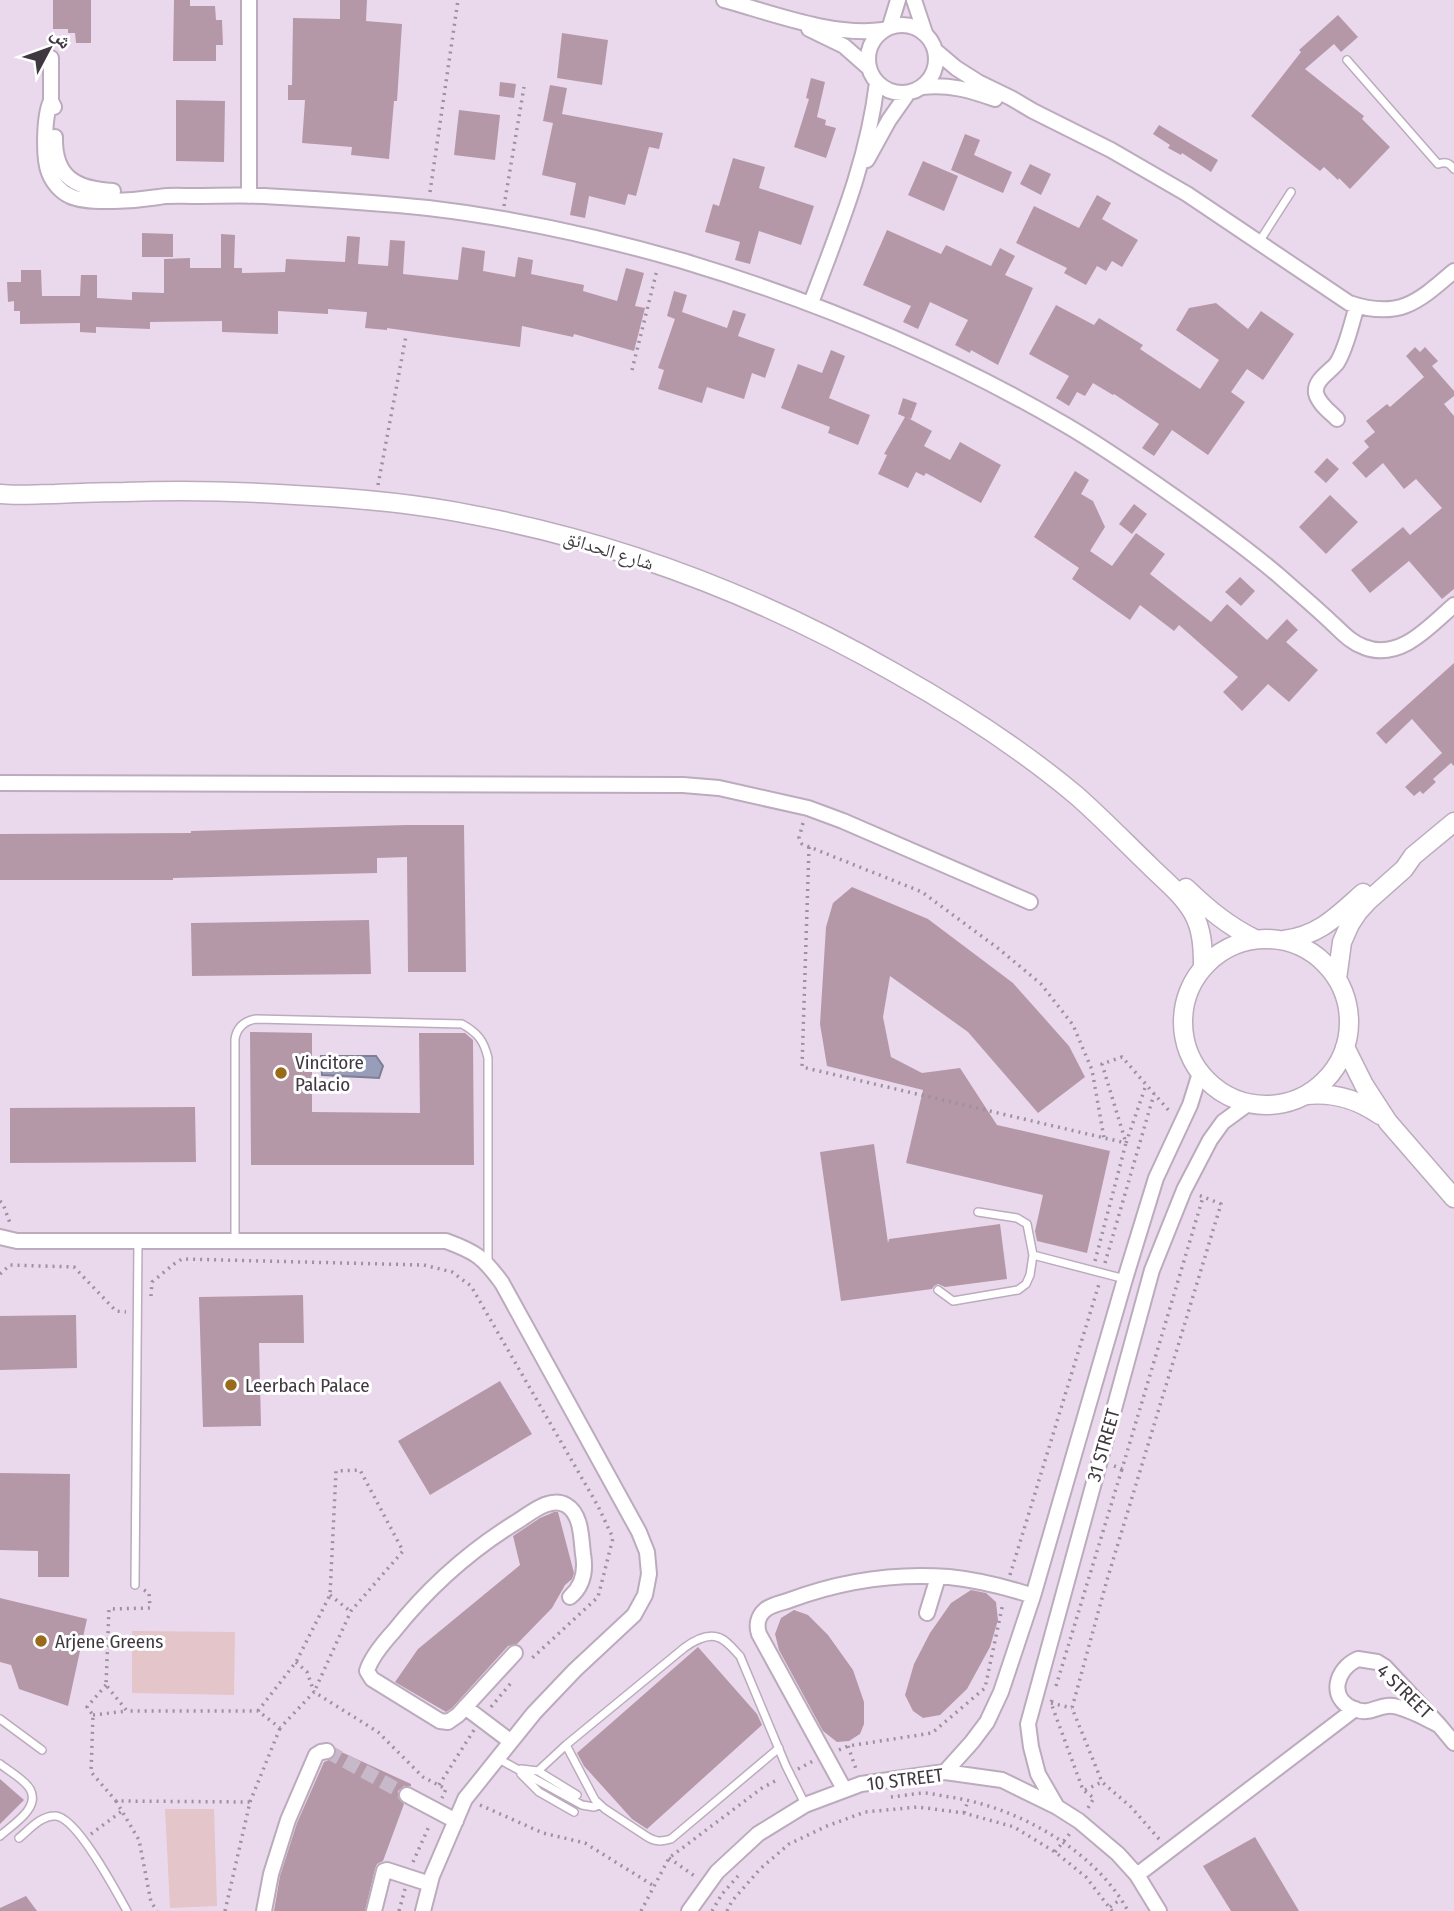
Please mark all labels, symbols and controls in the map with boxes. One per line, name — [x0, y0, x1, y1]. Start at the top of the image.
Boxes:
north arrow — [14, 14, 84, 84]
text: ش — [46, 23, 77, 53]
street label: شارع الحدائق — [561, 526, 657, 575]
place label: Vincitore Palacio — [295, 1051, 364, 1096]
marker: Vincitore Palacio — [273, 1065, 289, 1081]
place label: Leerbach Palace — [245, 1374, 370, 1397]
marker: Leerbach Palace — [223, 1377, 239, 1393]
street label: 31 STREET — [1082, 1406, 1125, 1484]
place label: Arjene Greens — [55, 1630, 163, 1653]
marker: Arjene Greens — [33, 1633, 49, 1649]
street label: 4 STREET — [1372, 1659, 1437, 1724]
street label: 10 STREET — [866, 1763, 945, 1796]

